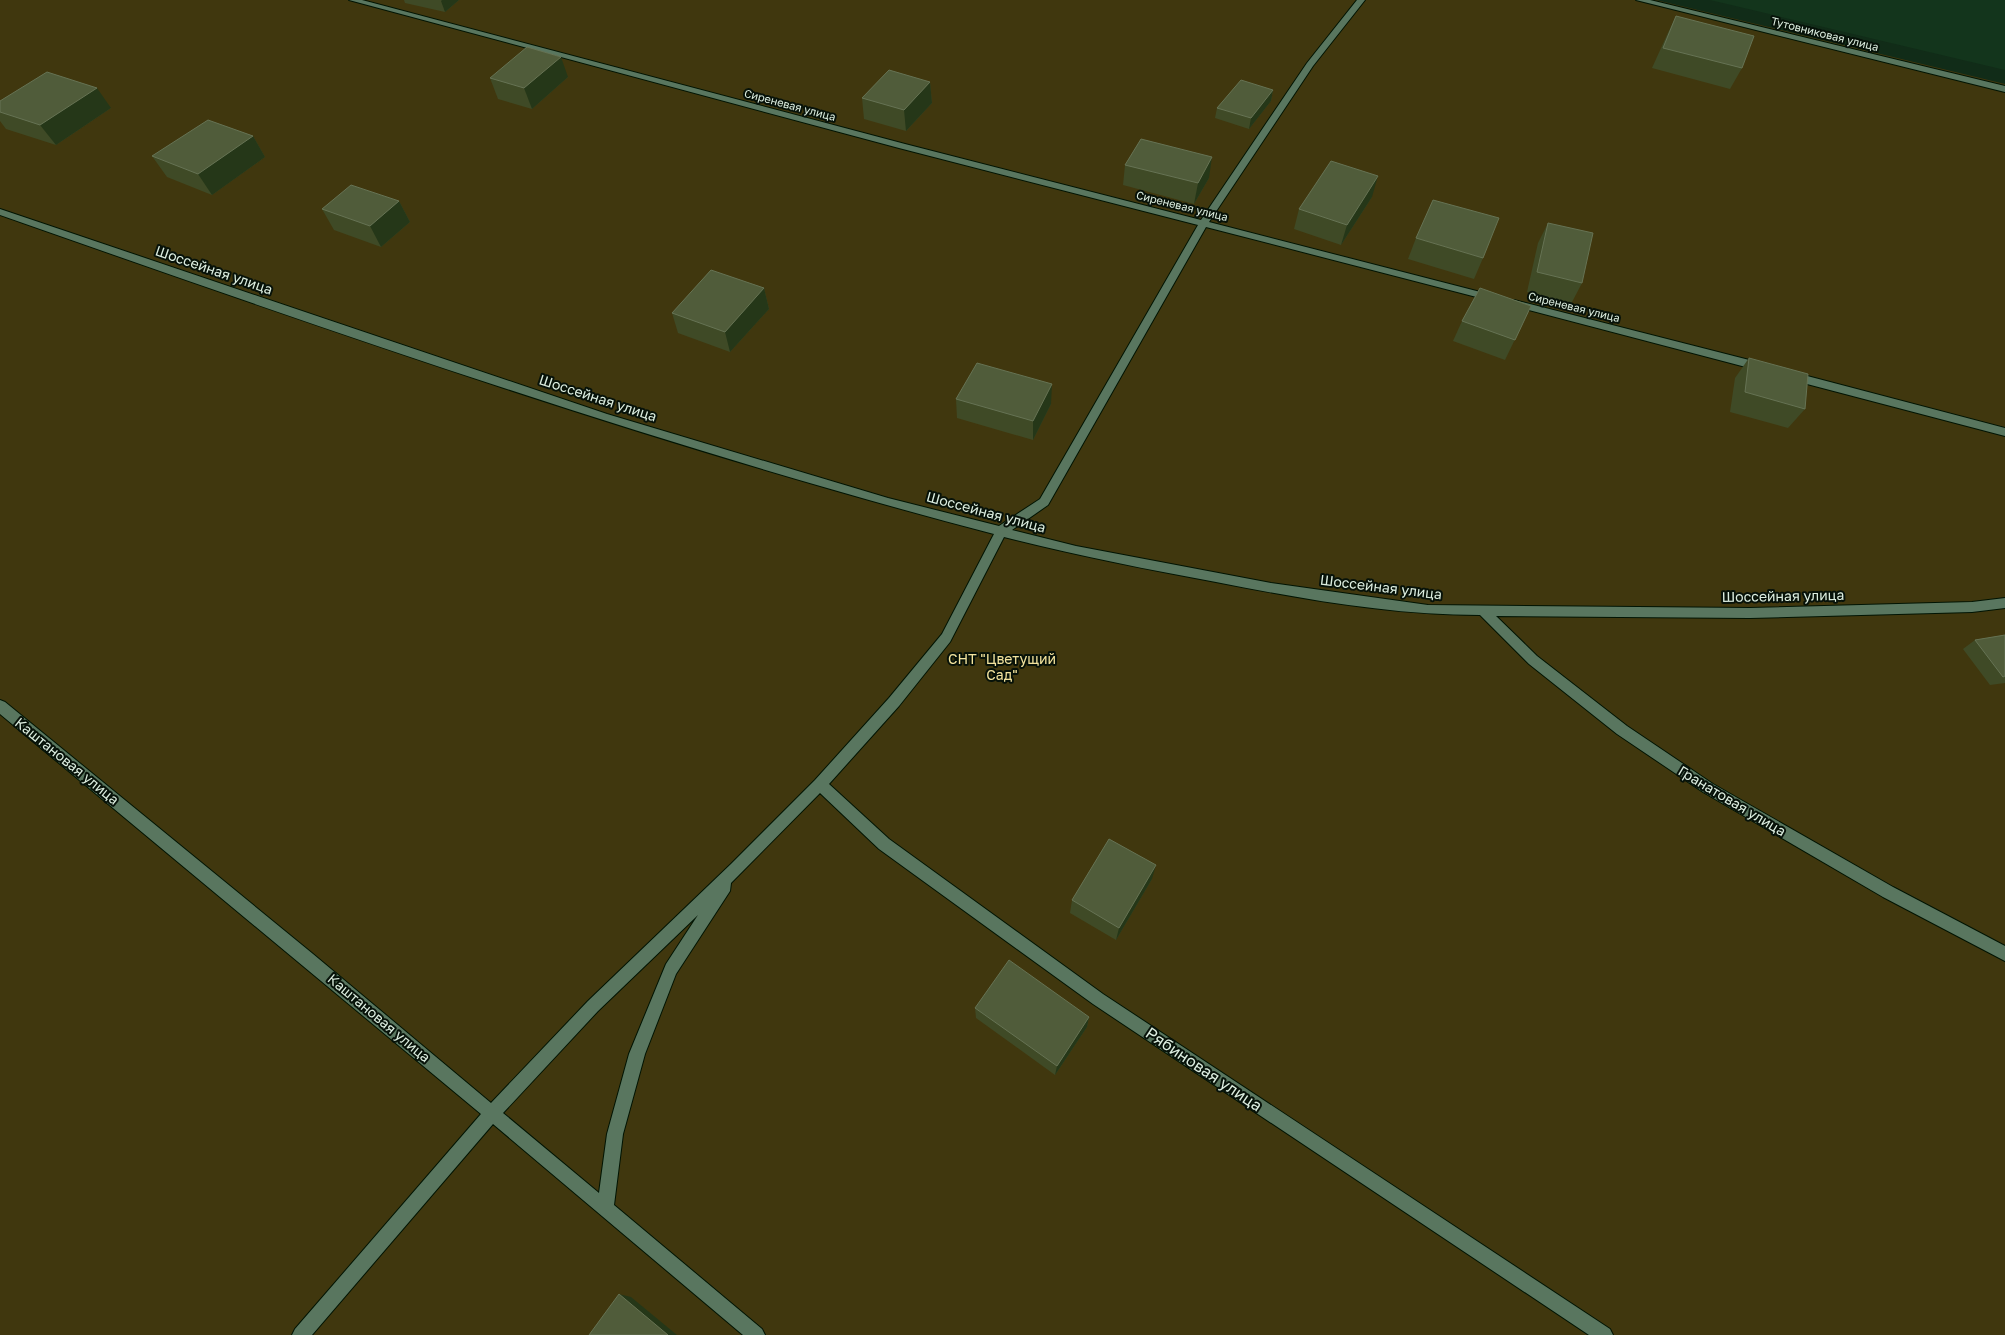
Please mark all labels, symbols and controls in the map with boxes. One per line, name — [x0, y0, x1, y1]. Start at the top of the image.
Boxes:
street label: Тутовниковая улица — [1770, 14, 1880, 53]
street label: Сиреневая улица — [743, 86, 837, 123]
street label: Сиреневая улица — [1135, 188, 1229, 223]
street label: Шоссейная улица — [153, 241, 275, 298]
street label: Сиреневая улица — [1527, 289, 1621, 324]
street label: Шоссейная улица — [537, 370, 659, 425]
street label: Шоссейная улица — [925, 487, 1048, 536]
street label: Шоссейная улица — [1319, 571, 1443, 602]
street label: Шоссейная улица — [1721, 586, 1845, 605]
park label: СНТ "Цветущий Сад" — [948, 650, 1056, 683]
street label: Каштановая улица — [12, 714, 123, 808]
street label: Гранатовая улица — [1675, 762, 1789, 839]
street label: Каштановая улица — [325, 970, 434, 1065]
street label: Рябиновая улица — [1142, 1023, 1266, 1115]

